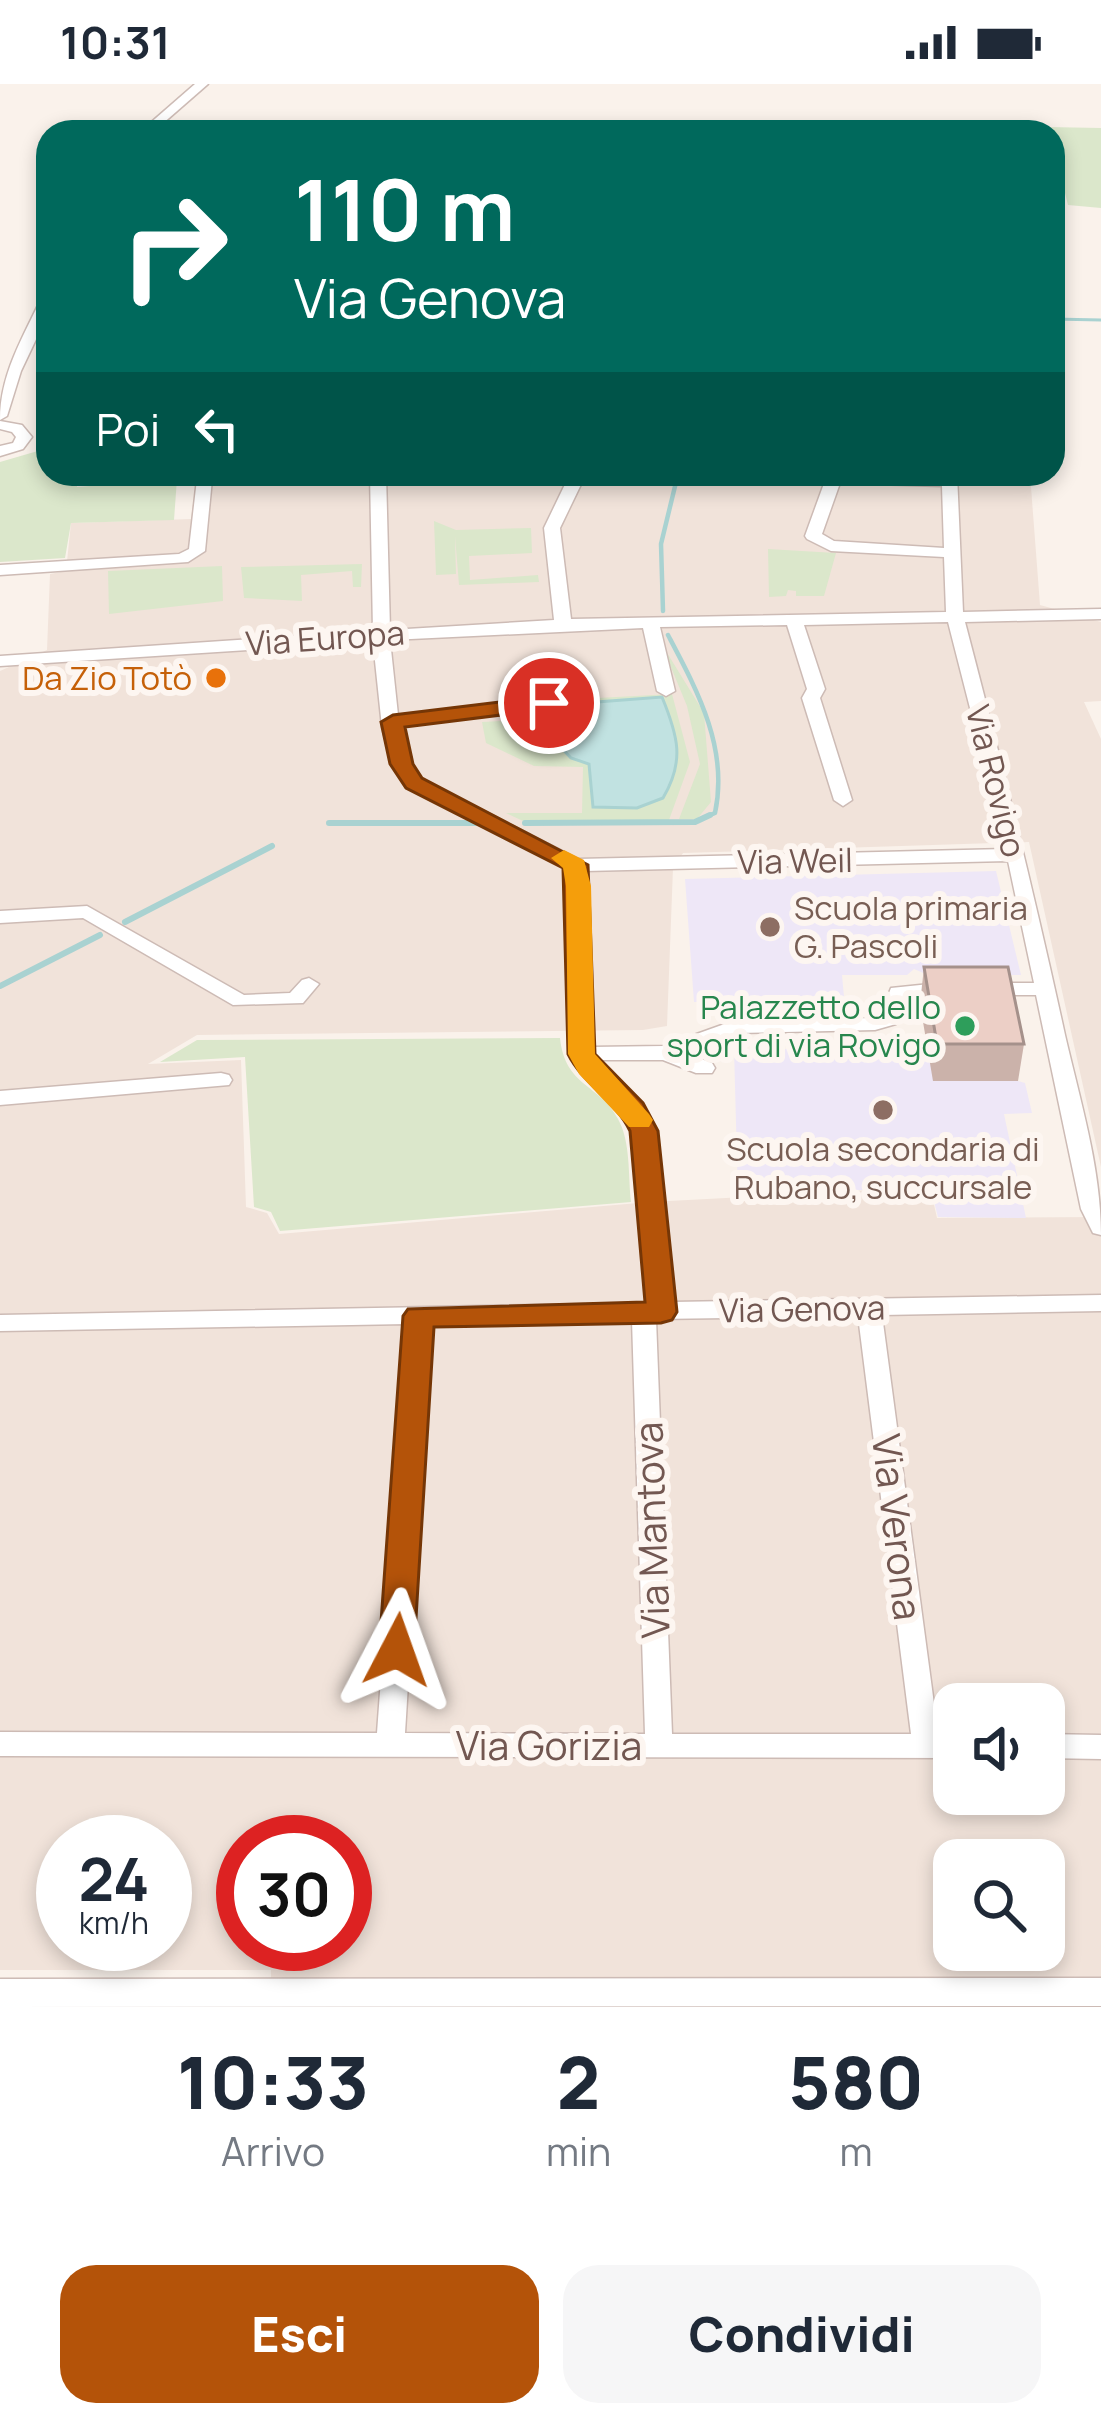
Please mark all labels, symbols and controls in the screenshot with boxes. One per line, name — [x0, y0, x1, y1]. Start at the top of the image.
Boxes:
text: 10:31 — [60, 11, 171, 73]
text: 110 m — [294, 151, 515, 266]
icon: right — [96, 168, 252, 324]
text: Via Genova — [294, 260, 566, 334]
icon: left — [184, 396, 250, 462]
text: Poi — [96, 398, 160, 460]
street label: Via Europa — [244, 610, 406, 666]
pin — [498, 652, 600, 754]
place label: Da Zio Totò — [22, 655, 192, 700]
marker: Da Zio Totò — [203, 665, 229, 691]
icon: arrive — [516, 670, 582, 736]
street label: Via Rovigo — [956, 700, 1037, 862]
street label: Via Weil — [737, 837, 853, 884]
place label: Scuola primaria G. Pascoli — [794, 885, 1028, 968]
marker: Scuola primaria G. Pascoli — [757, 914, 783, 940]
place label: Palazzetto dello sport di via Rovigo — [666, 984, 941, 1067]
marker: Palazzetto dello sport di via Rovigo — [952, 1013, 978, 1039]
marker: Scuola secondaria di Rubano, succursale — [870, 1097, 896, 1123]
place label: Scuola secondaria di Rubano, succursale — [726, 1126, 1040, 1209]
street label: Via Genova — [718, 1285, 886, 1332]
street label: Via Mantova — [620, 1421, 682, 1639]
street label: Via Verona — [860, 1431, 936, 1623]
position arrow — [334, 1587, 460, 1713]
map controls — [933, 1683, 1065, 1971]
button: sound — [933, 1683, 1065, 1815]
street label: Via Gorizia — [456, 1718, 642, 1772]
speed limit sign: 30 — [216, 1815, 372, 1971]
text: 24 — [78, 1837, 150, 1919]
button: search — [933, 1839, 1065, 1971]
text: km/h — [79, 1902, 149, 1943]
text: 10:33 — [177, 2032, 369, 2131]
text: 2 — [557, 2032, 600, 2131]
text: 580 — [788, 2032, 924, 2131]
text: Arrivo — [221, 2124, 325, 2178]
text: min — [546, 2124, 611, 2178]
text: m — [840, 2124, 873, 2178]
button: Esci — [60, 2265, 539, 2403]
button: Condividi — [563, 2265, 1041, 2403]

